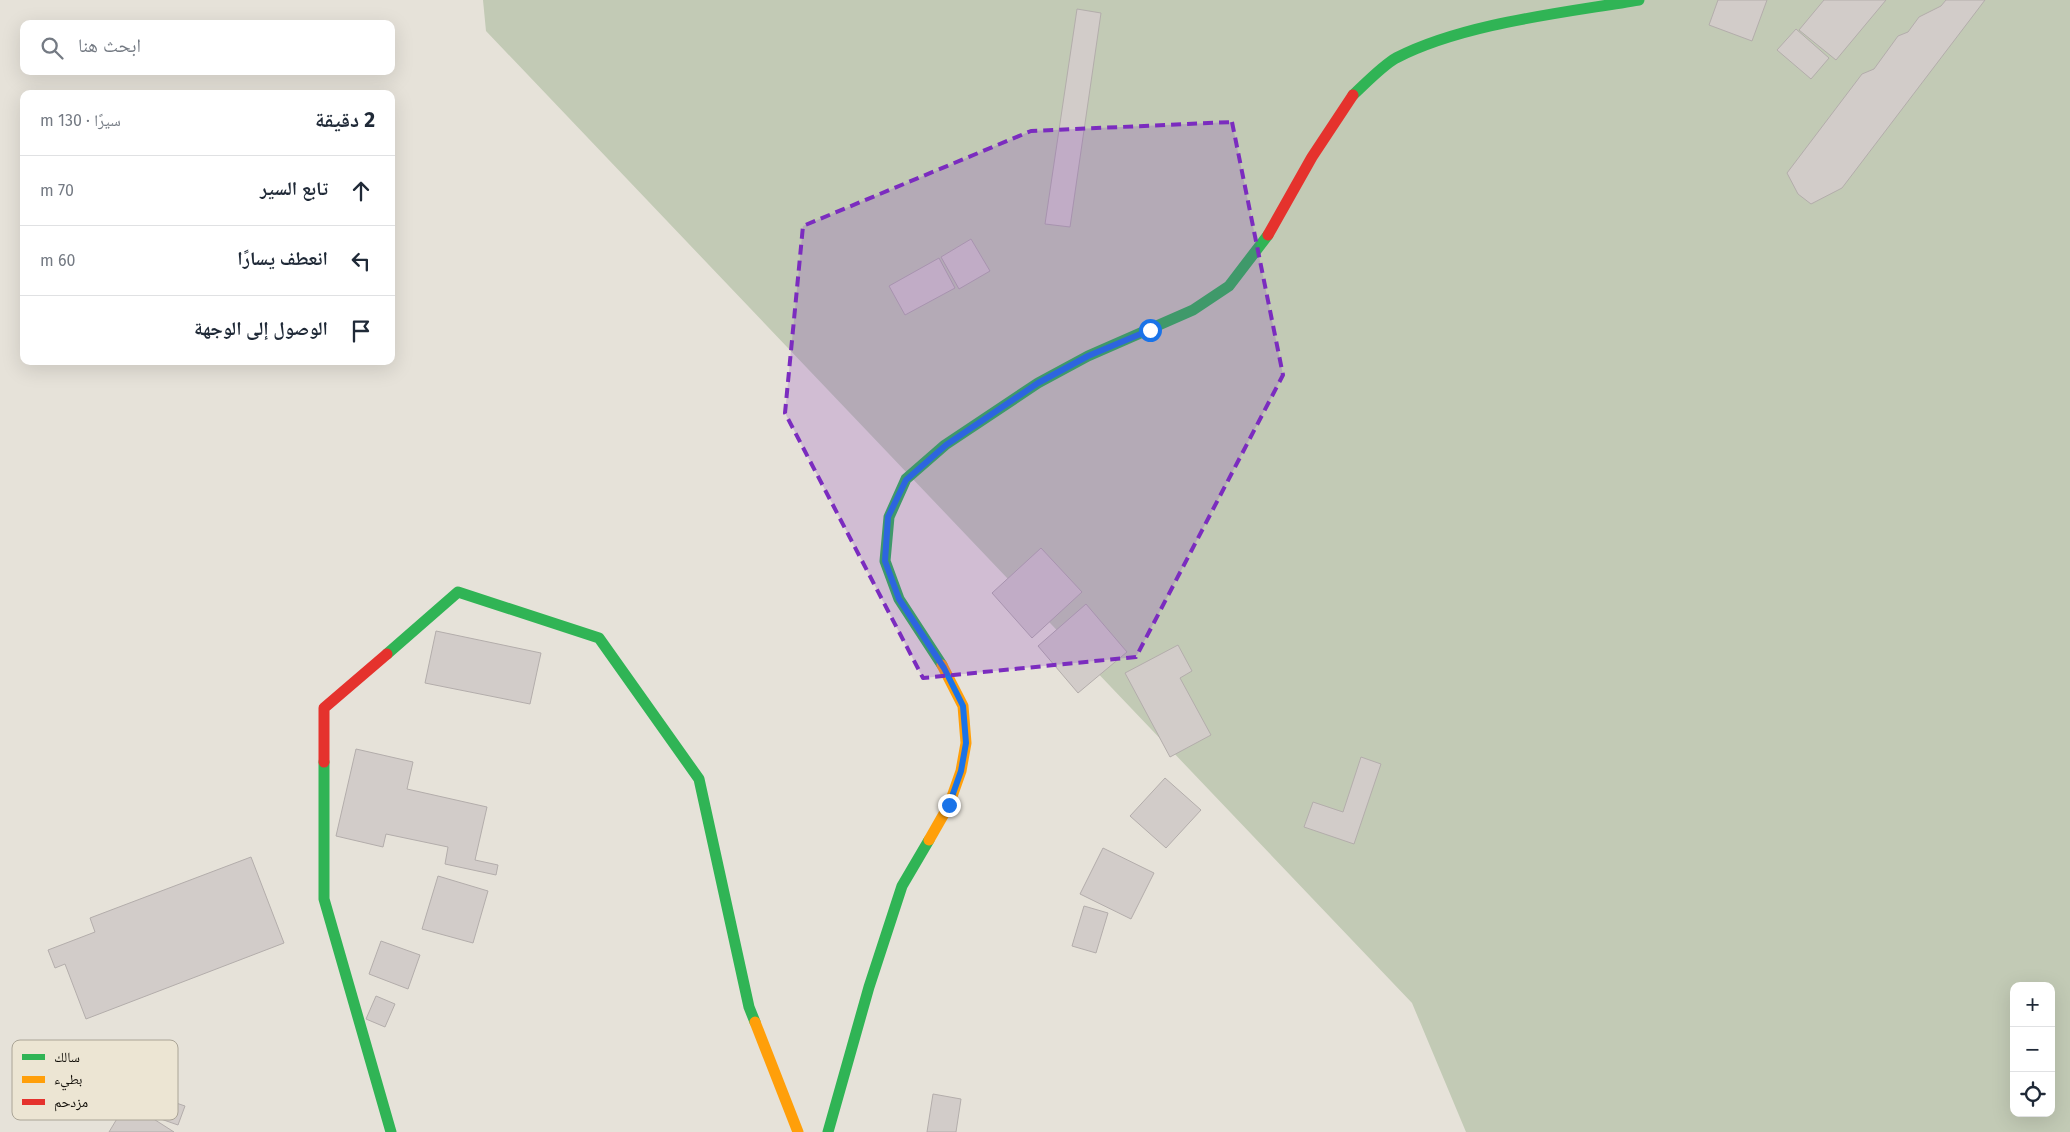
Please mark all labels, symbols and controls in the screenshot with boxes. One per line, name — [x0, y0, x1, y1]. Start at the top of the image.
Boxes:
search box — [20, 20, 395, 75]
icon: search — [38, 34, 66, 62]
text: ابحث هنا — [78, 34, 141, 57]
text: 2 دقيقة — [315, 107, 375, 133]
text: سيرًا · 130 m — [40, 111, 121, 130]
text: تابع السير — [260, 177, 328, 200]
icon: ahead — [347, 177, 375, 205]
text: 70 m — [40, 181, 74, 200]
text: انعطف يسارًا — [237, 247, 328, 270]
icon: left — [347, 247, 375, 275]
text: 60 m — [40, 251, 75, 270]
text: الوصول إلى الوجهة — [194, 317, 328, 340]
icon: arrive — [347, 317, 375, 345]
route start — [1139, 319, 1162, 342]
route end — [938, 794, 961, 817]
map controls — [2010, 982, 2055, 1117]
button: + — [2010, 982, 2055, 1027]
button: − — [2010, 1027, 2055, 1072]
legend — [12, 1040, 178, 1120]
text: سالك — [54, 1049, 80, 1066]
text: بطيء — [54, 1071, 83, 1091]
button: locate — [2010, 1072, 2055, 1117]
text: مزدحم — [54, 1094, 88, 1112]

